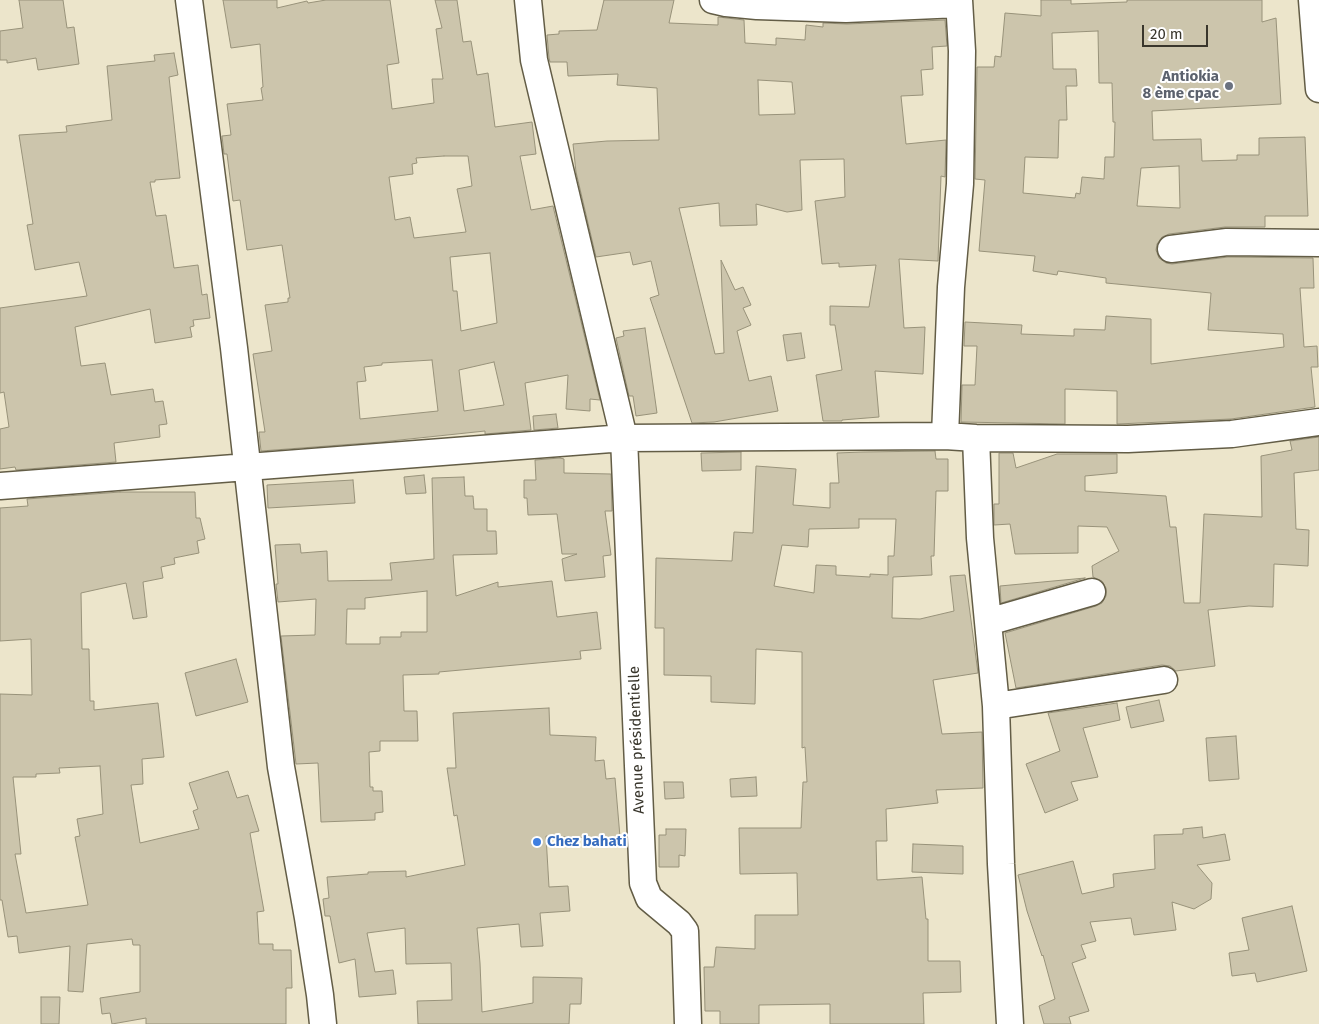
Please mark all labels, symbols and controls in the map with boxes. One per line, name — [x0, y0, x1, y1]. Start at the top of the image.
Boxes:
scale bar — [1144, 15, 1210, 47]
text: 20 m — [1150, 25, 1183, 43]
place label: Antiokia 8 ème cpac — [1143, 68, 1219, 103]
marker: Antiokia 8 ème cpac — [1223, 80, 1235, 92]
street label: Avenue présidentielle — [625, 666, 649, 814]
place label: Chez bahati — [547, 833, 627, 851]
marker: Chez bahati — [531, 836, 543, 848]

